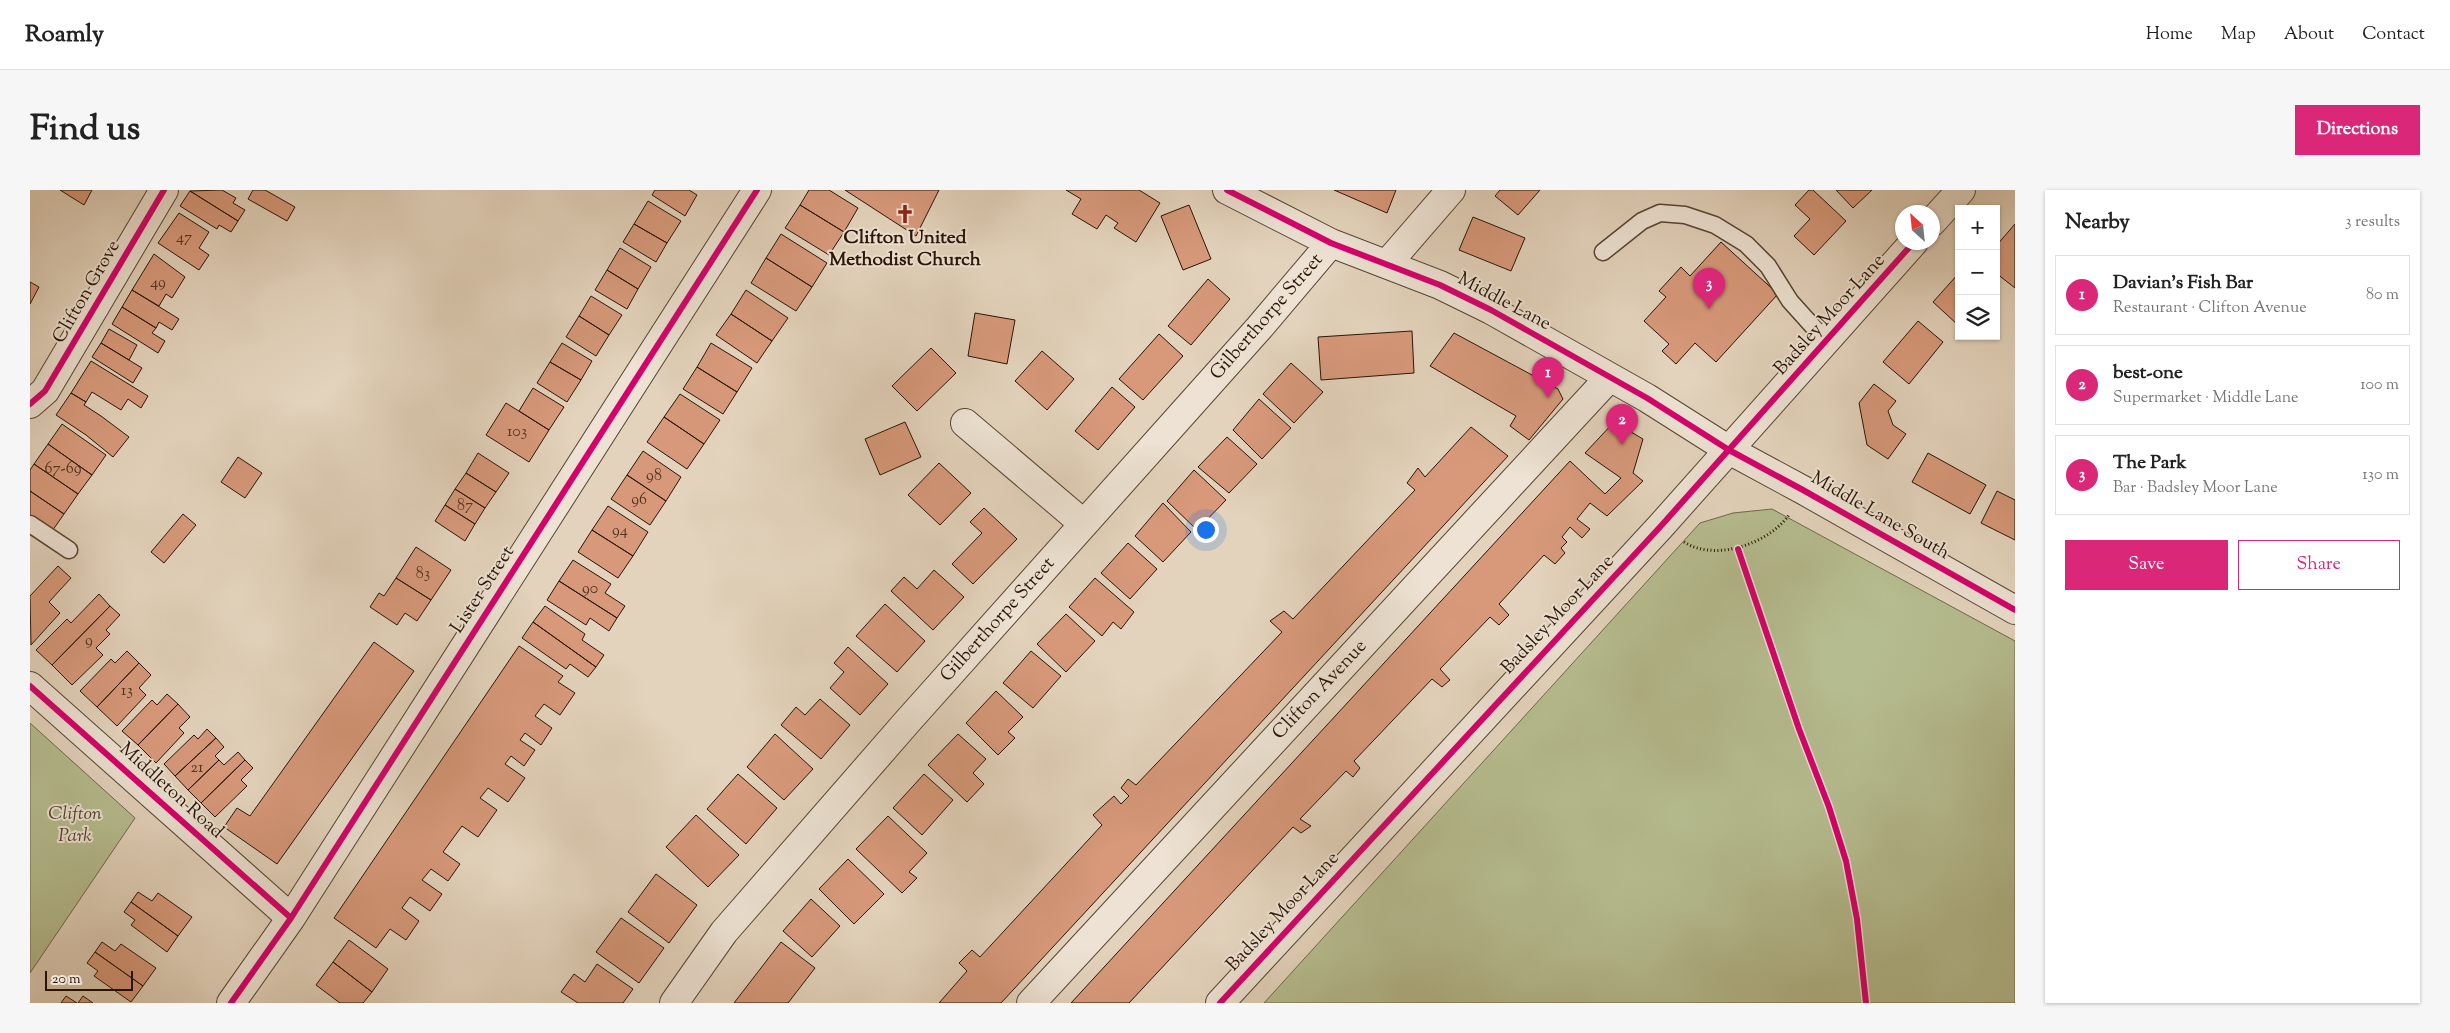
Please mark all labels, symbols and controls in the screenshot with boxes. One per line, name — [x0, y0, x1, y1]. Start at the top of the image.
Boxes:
text: Roamly — [25, 18, 104, 52]
text: Home — [2146, 22, 2193, 48]
text: Map — [2221, 22, 2256, 48]
text: About — [2284, 22, 2334, 48]
text: Contact — [2362, 22, 2425, 48]
text: Find us — [30, 105, 140, 156]
button: Directions — [2295, 105, 2420, 155]
church icon: Clifton United Methodist Church — [894, 203, 916, 225]
north arrow — [1895, 205, 1940, 250]
map controls — [1955, 205, 2000, 340]
button: + — [1955, 205, 2000, 250]
text: Nearby — [2065, 208, 2130, 238]
text: 3 results — [2345, 211, 2400, 234]
place label: Clifton United Methodist Church — [829, 225, 982, 274]
house number: 47 — [176, 227, 192, 250]
street label: Clifton Grove — [46, 235, 128, 349]
street label: Gilberthorpe Street — [1204, 247, 1330, 386]
street label: Badsley Moor Lane — [1768, 248, 1892, 382]
button: − — [1955, 250, 2000, 295]
street label: Middle Lane — [1453, 266, 1556, 338]
pin: 3 — [1693, 268, 1725, 309]
text: Davian's Fish Bar — [2113, 270, 2253, 297]
house number: 49 — [150, 272, 166, 295]
text: 1 — [2079, 284, 2085, 307]
text: 80 m — [2366, 284, 2399, 307]
button: layers — [1955, 295, 2000, 340]
text: Restaurant · Clifton Avenue — [2113, 297, 2307, 320]
pin: 1 — [1532, 357, 1564, 398]
text: best-one — [2113, 360, 2183, 387]
text: 2 — [2078, 374, 2086, 397]
text: 100 m — [2360, 374, 2399, 397]
text: Supermarket · Middle Lane — [2113, 387, 2299, 410]
pin: 2 — [1606, 404, 1638, 445]
house number: 103 — [507, 421, 527, 444]
text: The Park — [2113, 450, 2187, 477]
house number: 67-69 — [45, 458, 82, 481]
text: 3 — [2079, 464, 2085, 487]
text: 130 m — [2362, 464, 2399, 487]
house number: 98 — [646, 465, 662, 488]
street label: Middle Lane South — [1805, 465, 1955, 567]
text: Bar · Badsley Moor Lane — [2113, 477, 2278, 500]
house number: 96 — [631, 489, 647, 512]
house number: 87 — [457, 495, 473, 518]
your location — [1193, 517, 1219, 543]
house number: 94 — [612, 520, 628, 543]
street label: Lister Street — [444, 540, 522, 639]
button: Save — [2065, 540, 2228, 590]
button: Share — [2238, 540, 2400, 590]
street label: Badsley Moor Lane — [1495, 549, 1621, 681]
street label: Gilberthorpe Street — [934, 551, 1062, 689]
house number: 83 — [416, 563, 430, 586]
house number: 90 — [582, 578, 598, 601]
house number: 9 — [85, 630, 93, 653]
street label: Clifton Avenue — [1266, 634, 1374, 746]
house number: 13 — [121, 680, 133, 703]
street label: Middleton Road — [113, 737, 230, 846]
house number: 21 — [191, 757, 204, 780]
park label: Clifton Park — [48, 801, 102, 850]
street label: Badsley Moor Lane — [1220, 846, 1346, 978]
scale bar — [45, 968, 132, 991]
text: 20 m — [52, 970, 81, 990]

